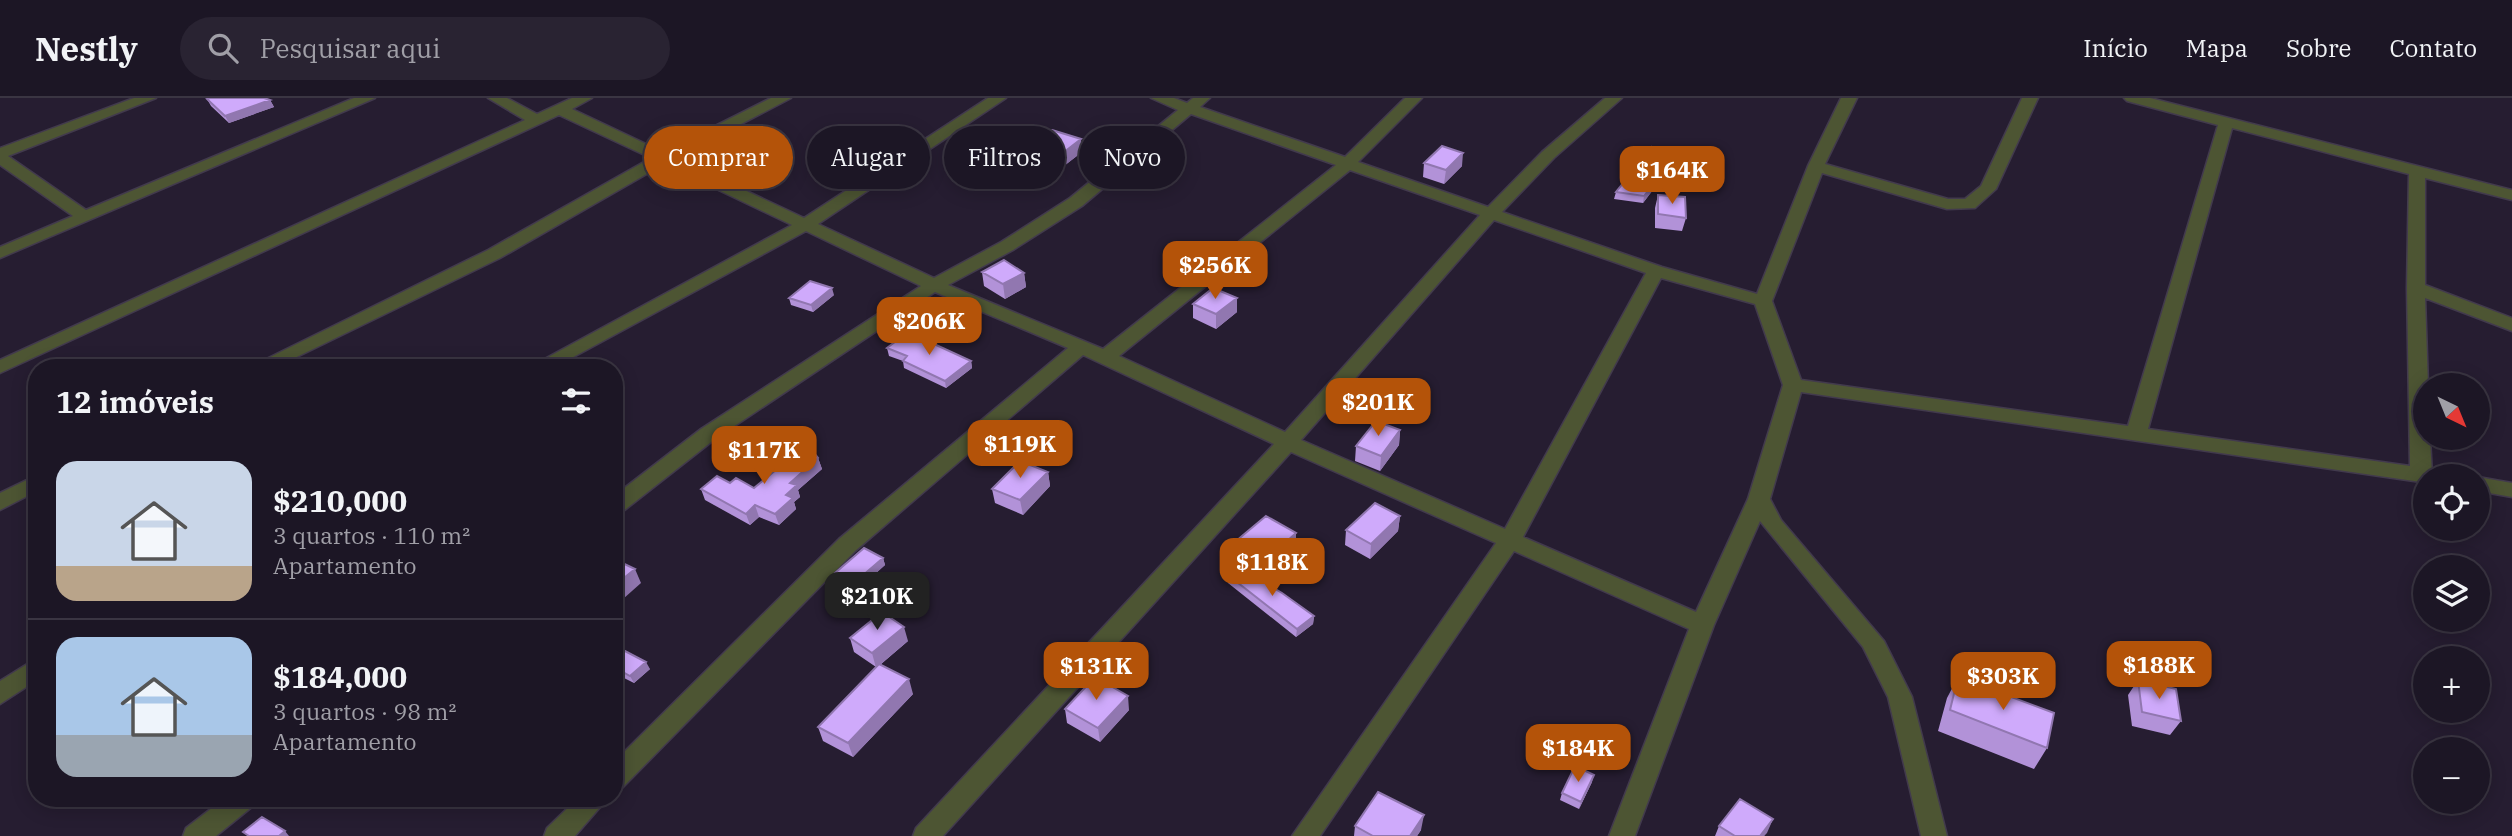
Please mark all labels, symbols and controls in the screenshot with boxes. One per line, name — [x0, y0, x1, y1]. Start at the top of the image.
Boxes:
search box — [180, 17, 670, 80]
text: Nestly — [35, 27, 138, 70]
icon: search — [204, 29, 242, 67]
text: Pesquisar aqui — [260, 31, 440, 65]
text: Início — [2083, 32, 2148, 64]
text: Mapa — [2186, 32, 2248, 64]
text: Sobre — [2286, 32, 2351, 64]
text: Contato — [2389, 32, 2477, 64]
chip: Comprar — [644, 126, 793, 189]
chip: Alugar — [807, 126, 930, 189]
chip: Filtros — [944, 126, 1065, 189]
chip: Novo — [1079, 126, 1185, 189]
pin: $164K — [1623, 146, 1721, 206]
text: $164K — [1636, 154, 1708, 184]
pin: $256K — [1166, 242, 1264, 301]
text: $256K — [1179, 249, 1251, 279]
pin: $206K — [880, 298, 978, 357]
text: $206K — [893, 305, 965, 335]
north arrow — [2413, 373, 2490, 450]
map controls — [2413, 373, 2490, 814]
pin: $201K — [1329, 378, 1427, 438]
text: 12 imóveis — [56, 382, 214, 421]
icon: filters — [557, 382, 595, 420]
text: $201K — [1342, 386, 1414, 416]
pin: $119K — [971, 420, 1069, 480]
pin: $117K — [715, 426, 813, 486]
text: $119K — [984, 428, 1056, 458]
text: $117K — [728, 434, 800, 464]
button: locate — [2413, 464, 2490, 541]
text: $210,000 — [273, 481, 407, 520]
icon: home — [112, 489, 196, 573]
text: 3 quartos · 110 m² — [273, 520, 470, 550]
pin: $118K — [1223, 538, 1321, 598]
text: $118K — [1236, 546, 1308, 576]
text: Apartamento — [273, 550, 417, 580]
button: layers — [2413, 555, 2490, 632]
pin: $210K — [828, 573, 926, 632]
text: $210K — [841, 580, 913, 610]
pin: $131K — [1047, 642, 1145, 702]
pin: $188K — [2110, 642, 2208, 701]
button: + — [2413, 646, 2490, 723]
text: $188K — [2123, 649, 2195, 679]
text: $131K — [1060, 650, 1132, 680]
pin: $303K — [1954, 652, 2052, 712]
text: $184,000 — [273, 657, 407, 696]
text: $303K — [1967, 660, 2039, 690]
icon: home — [112, 665, 196, 749]
text: 3 quartos · 98 m² — [273, 696, 456, 726]
pin: $184K — [1529, 724, 1627, 784]
text: Apartamento — [273, 726, 417, 756]
text: $184K — [1542, 732, 1614, 762]
button: − — [2413, 737, 2490, 814]

